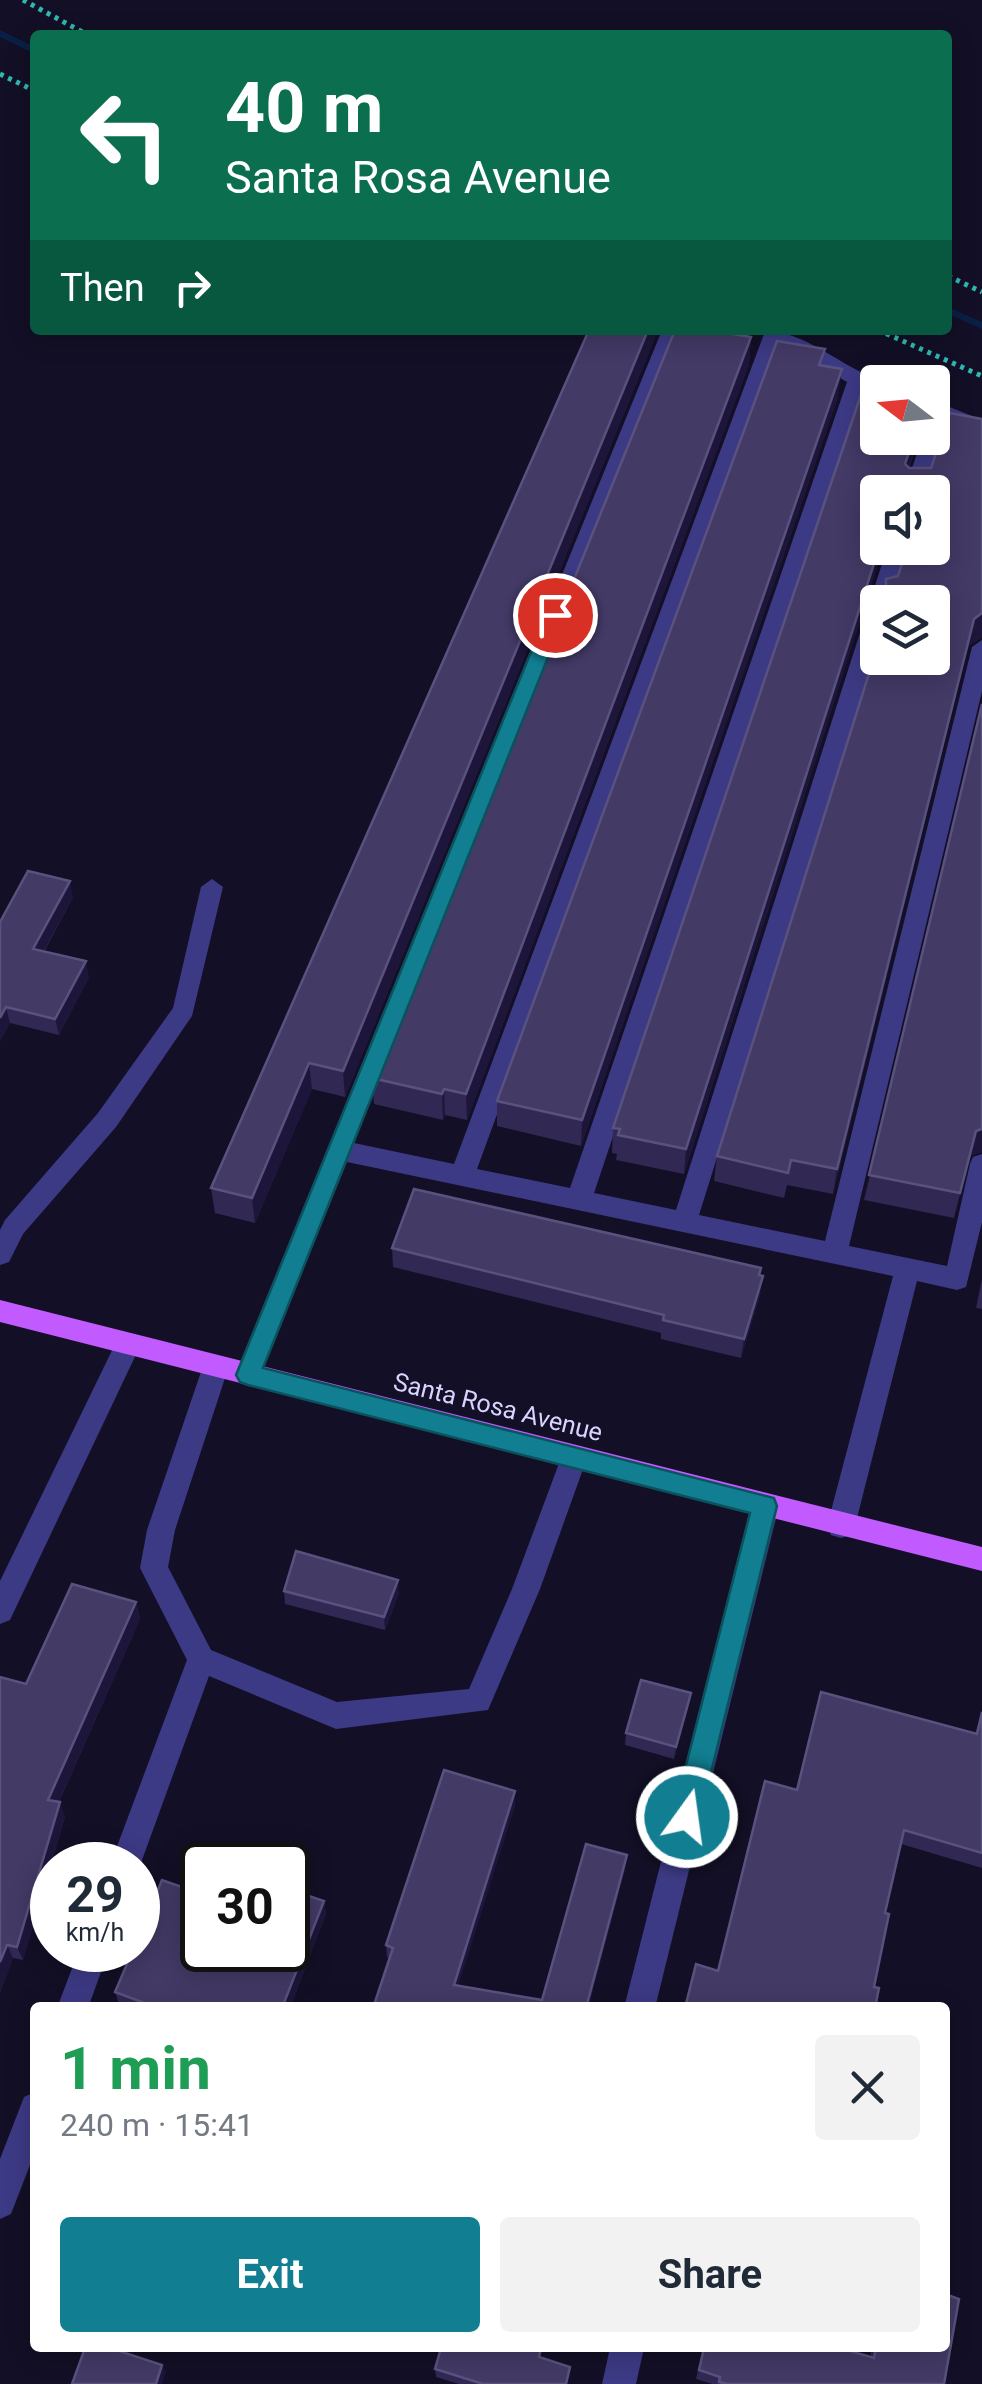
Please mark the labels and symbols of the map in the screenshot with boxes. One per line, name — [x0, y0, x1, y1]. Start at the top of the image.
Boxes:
north arrow — [860, 365, 950, 455]
pin — [513, 573, 598, 658]
street label: Santa Rosa Avenue — [391, 1367, 605, 1447]
position arrow — [635, 1765, 739, 1869]
speed limit sign: 30 — [180, 1842, 310, 1972]

